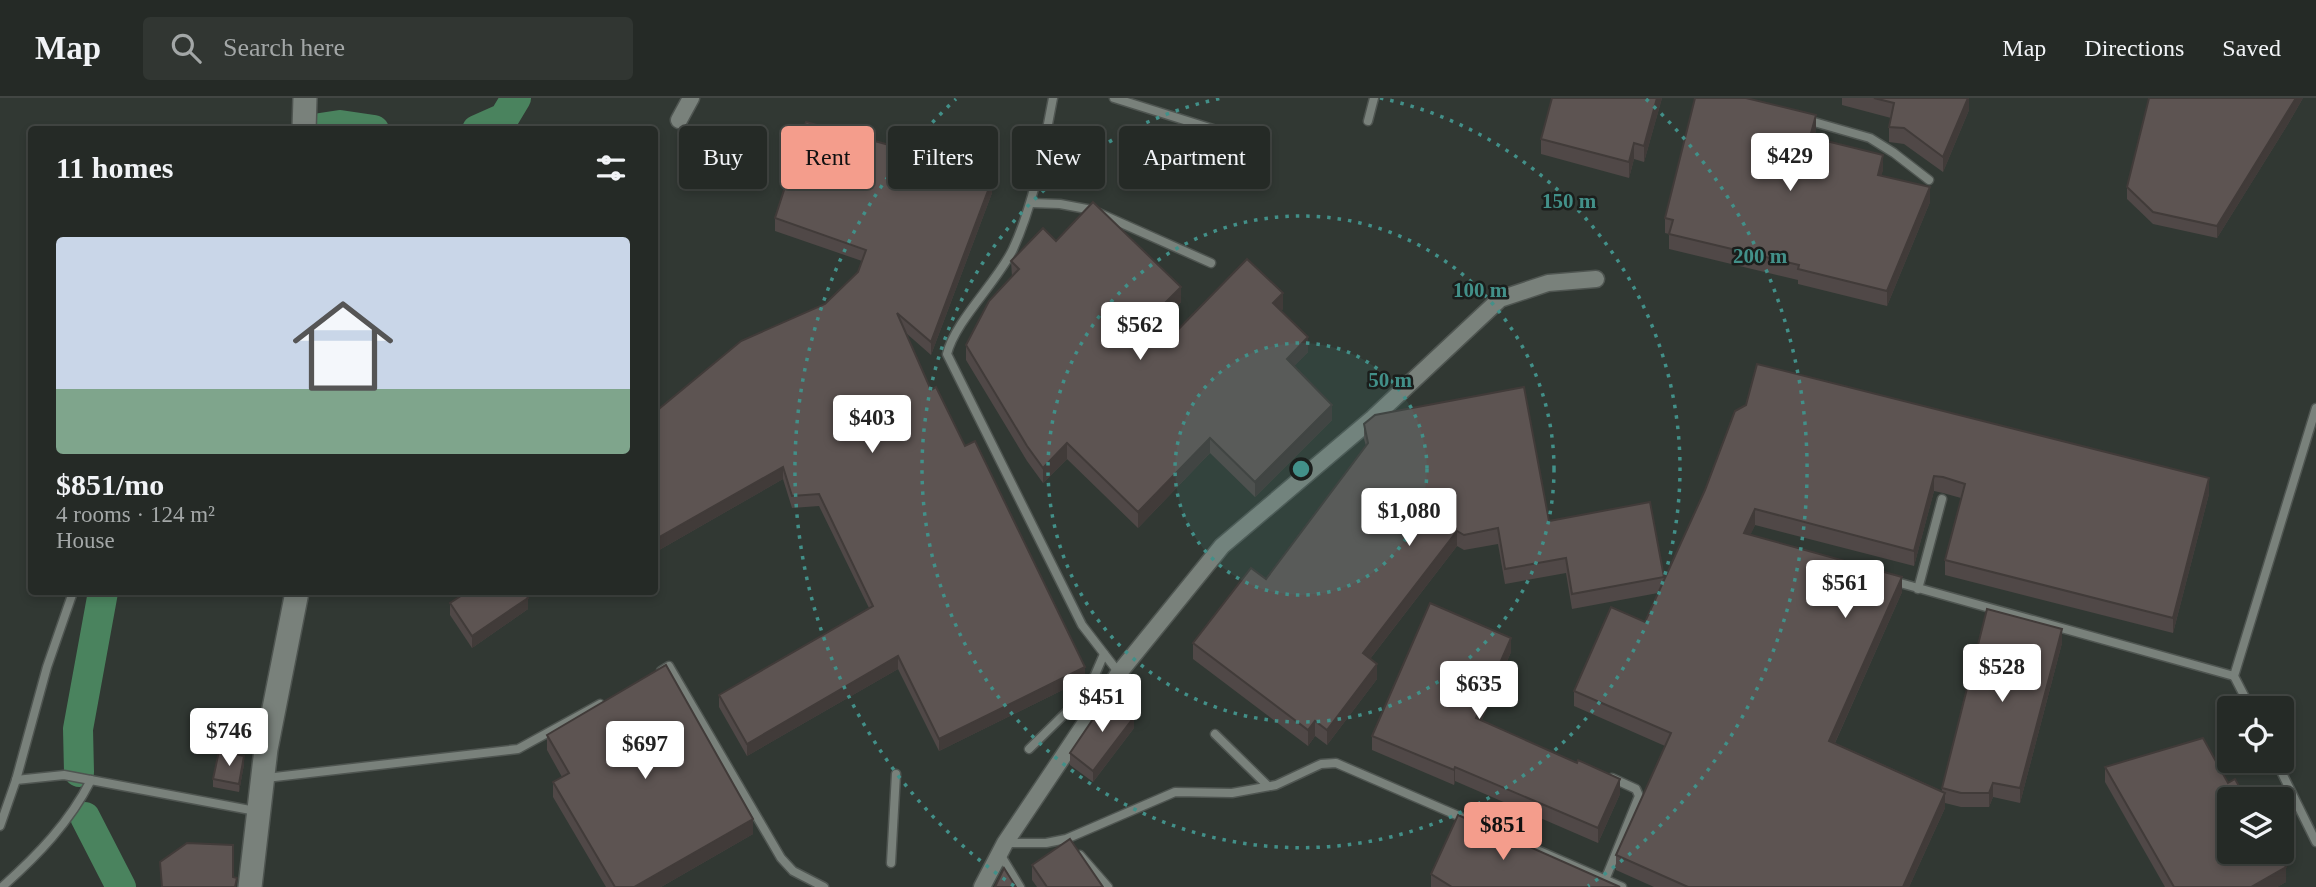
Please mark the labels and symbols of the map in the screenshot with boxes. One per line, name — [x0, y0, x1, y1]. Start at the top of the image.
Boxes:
pin: $429 — [1749, 134, 1831, 193]
text: 150 m — [1542, 189, 1597, 213]
text: 200 m — [1733, 244, 1788, 268]
text: 100 m — [1453, 278, 1508, 302]
pin: $562 — [1099, 302, 1181, 362]
text: 50 m — [1368, 368, 1412, 392]
pin: $403 — [831, 396, 913, 455]
centre of rings — [1289, 457, 1313, 481]
pin: $1,080 — [1352, 489, 1466, 548]
pin: $561 — [1804, 560, 1886, 620]
pin: $528 — [1961, 644, 2043, 704]
pin: $635 — [1438, 662, 1520, 721]
pin: $451 — [1061, 674, 1143, 734]
pin: $746 — [188, 708, 270, 768]
pin: $697 — [604, 722, 686, 781]
pin: $851 — [1462, 802, 1544, 862]

